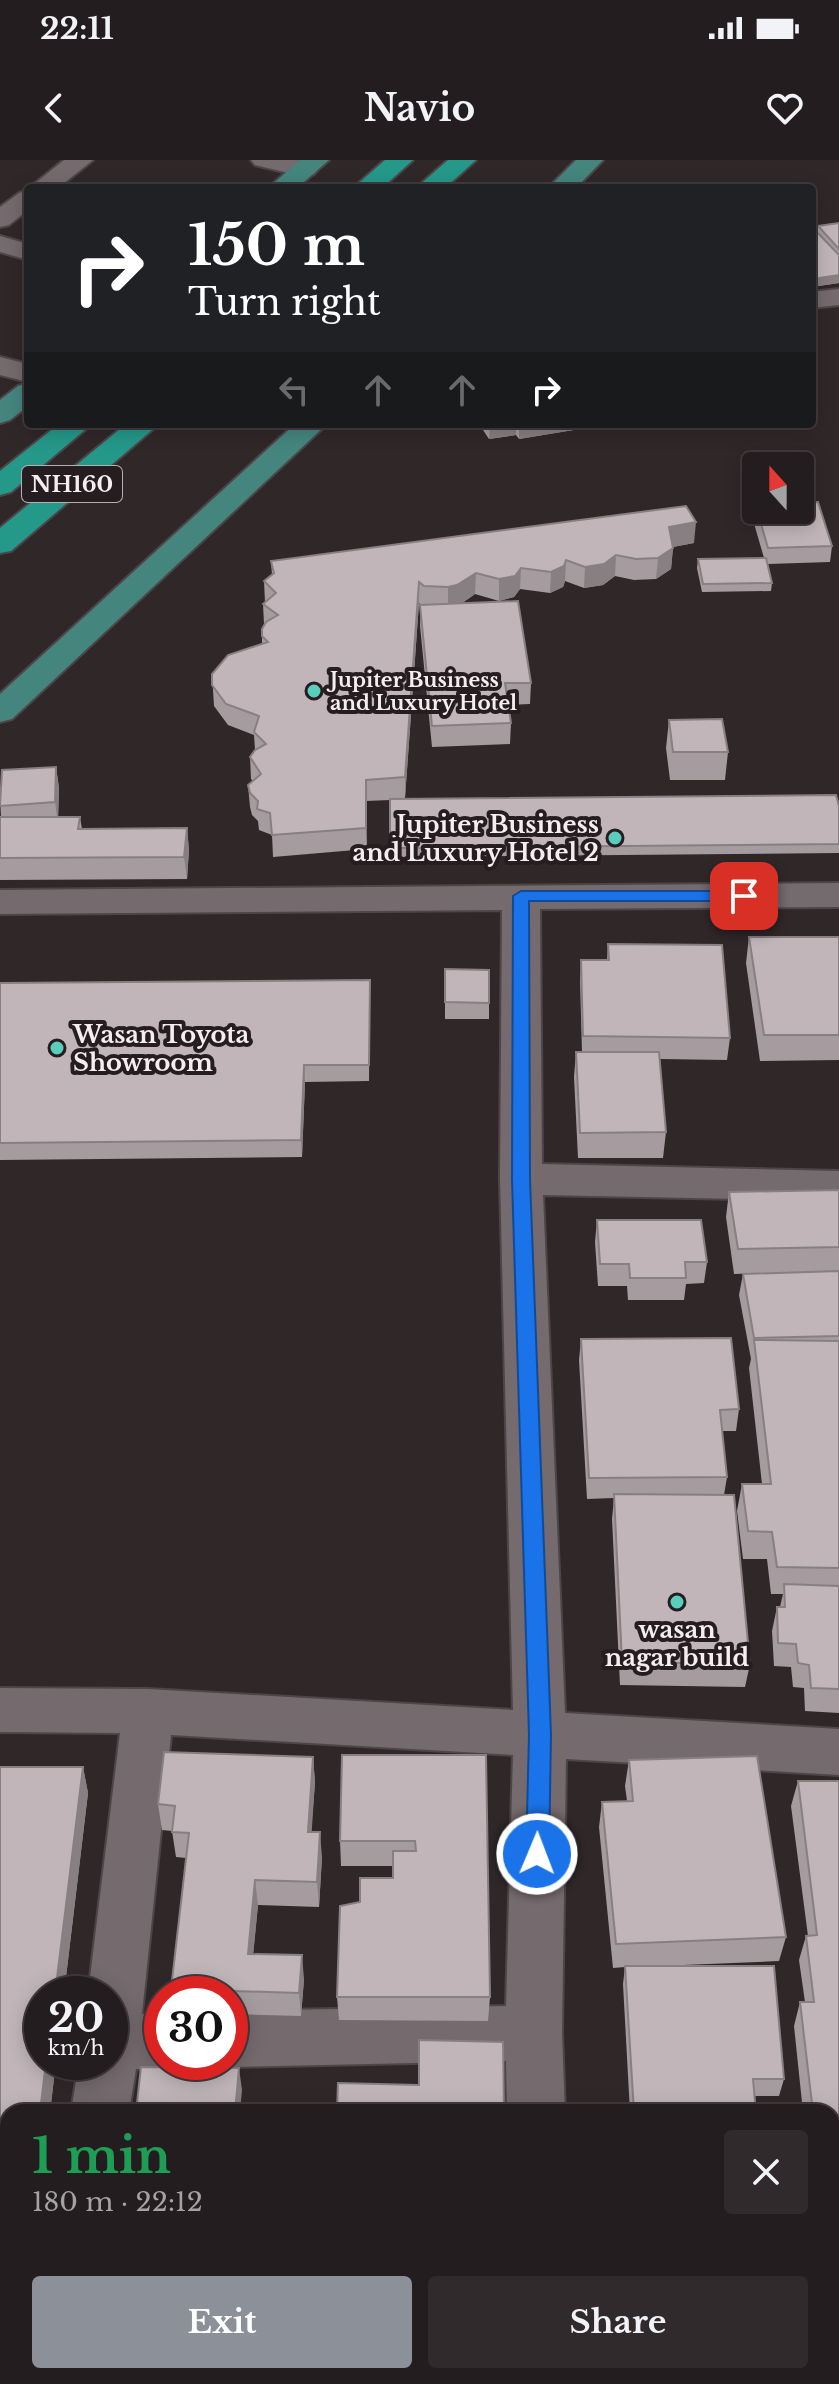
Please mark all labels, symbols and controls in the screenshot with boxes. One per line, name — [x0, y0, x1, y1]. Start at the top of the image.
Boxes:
text: 22:11 — [40, 10, 114, 47]
icon: back — [32, 86, 76, 130]
text: Navio — [364, 86, 475, 131]
icon: heart — [763, 86, 807, 130]
text: 150 m — [188, 211, 365, 280]
icon: right — [56, 216, 160, 320]
text: Turn right — [188, 280, 381, 325]
icon: left — [272, 368, 316, 412]
icon: ahead — [356, 368, 400, 412]
icon: ahead — [440, 368, 484, 412]
icon: right — [524, 368, 568, 412]
north arrow — [742, 452, 814, 524]
map controls — [742, 452, 814, 524]
road number: NH160 — [22, 466, 122, 502]
place label: Jupiter Business and Luxury Hotel — [326, 668, 517, 715]
marker: Jupiter Business and Luxury Hotel — [305, 682, 323, 700]
place label: Jupiter Business and Luxury Hotel 2 — [352, 810, 599, 867]
marker: Jupiter Business and Luxury Hotel 2 — [606, 829, 624, 847]
pin — [710, 862, 778, 930]
icon: arrive — [722, 874, 766, 918]
place label: Wasan Toyota Showroom — [72, 1020, 249, 1077]
marker: Wasan Toyota Showroom — [48, 1039, 66, 1057]
marker: wasan nagar build — [668, 1593, 686, 1611]
place label: wasan nagar build — [605, 1615, 750, 1672]
position arrow — [495, 1812, 579, 1896]
speed limit sign: 30 — [144, 1976, 248, 2080]
text: 20 — [48, 1993, 104, 2043]
text: km/h — [48, 2036, 104, 2060]
text: 1 min — [32, 2126, 171, 2186]
button: close — [724, 2130, 808, 2214]
text: 180 m · 22:12 — [32, 2186, 203, 2218]
button: Exit — [32, 2276, 412, 2368]
button: Share — [428, 2276, 808, 2368]

